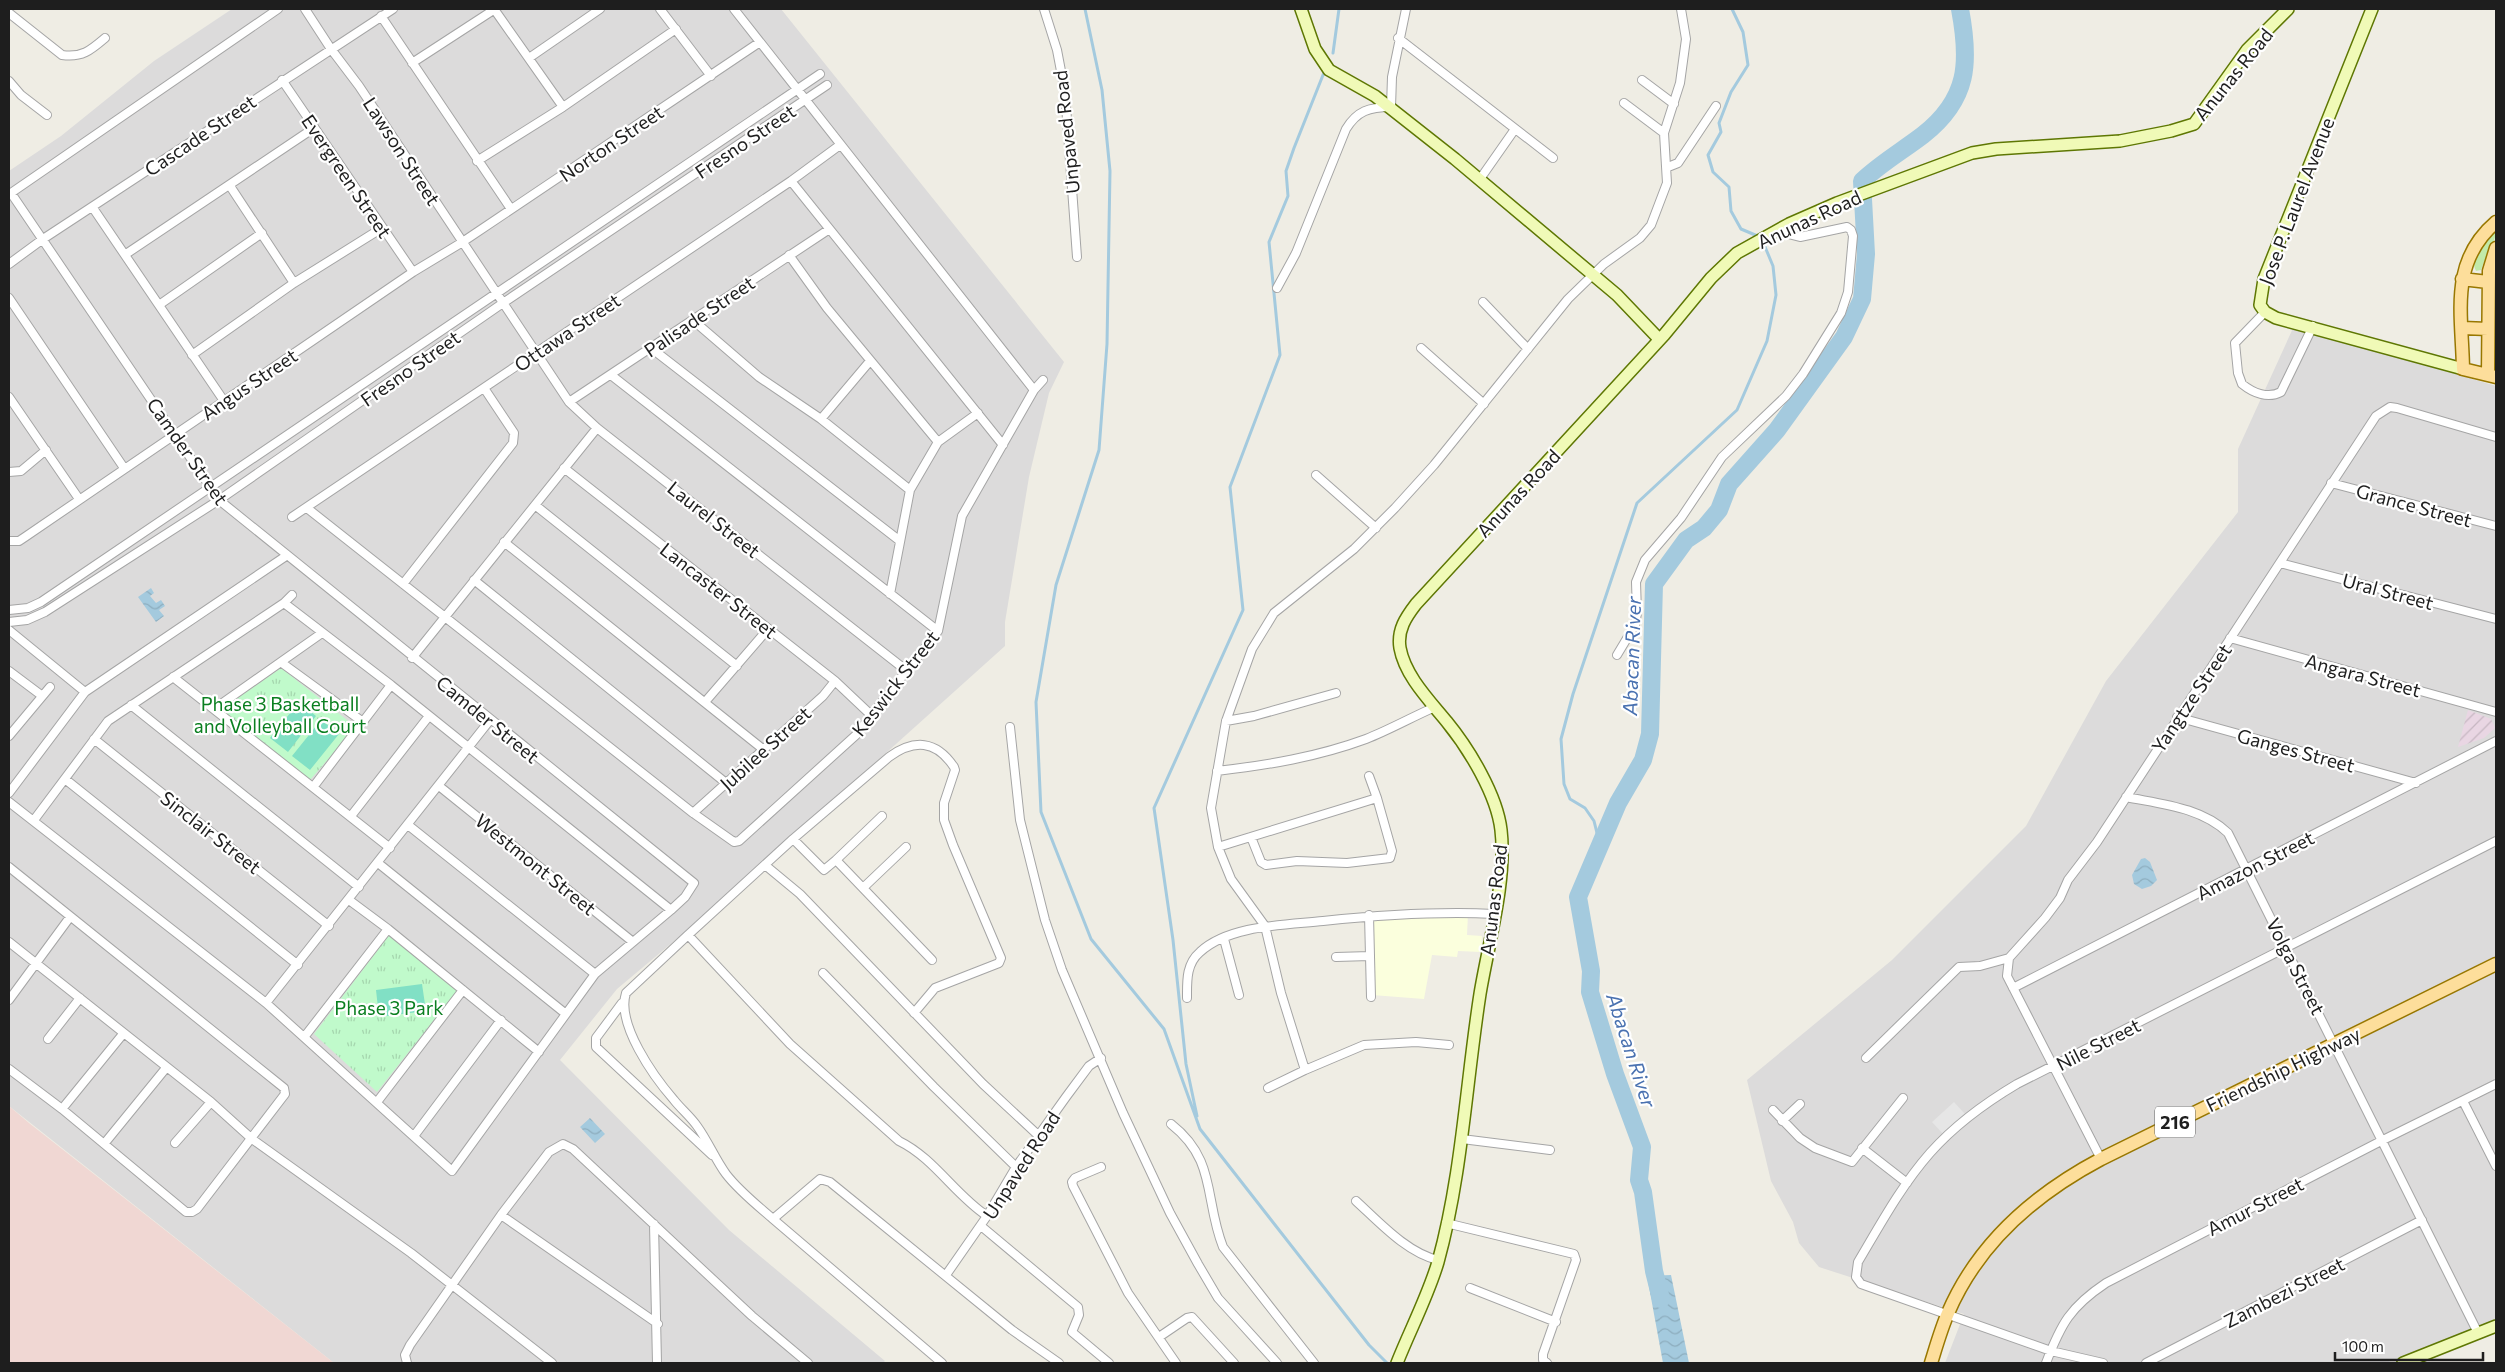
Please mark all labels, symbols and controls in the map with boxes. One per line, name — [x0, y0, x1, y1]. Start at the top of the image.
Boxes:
street label: Anunas Road — [2189, 23, 2277, 125]
street label: Unpaved Road — [1048, 69, 1084, 195]
street label: Cascade Street — [140, 89, 260, 181]
street label: Lawson Street — [359, 93, 446, 209]
street label: Fresno Street — [690, 99, 800, 183]
street label: Norton Street — [555, 100, 668, 186]
street label: Evergreen Street — [297, 110, 397, 242]
street label: Jose P. Laurel Avenue — [2253, 114, 2339, 288]
street label: Anunas Road — [1753, 185, 1865, 253]
street label: Palisade Street — [639, 270, 759, 361]
street label: Ottawa Street — [510, 288, 625, 376]
street label: Fresno Street — [356, 325, 464, 411]
street label: Angus Street — [197, 343, 302, 425]
street label: Camder Street — [143, 393, 234, 509]
street label: Anunas Road — [1471, 444, 1565, 542]
street label: Laurel Street — [663, 476, 765, 562]
street label: Grance Street — [2354, 479, 2475, 532]
street label: Lancaster Street — [656, 537, 782, 643]
street label: Ural Street — [2340, 568, 2436, 614]
water label: Abacan River — [1617, 595, 1645, 717]
street label: Keswick Street — [847, 625, 943, 740]
street label: Yangtze Street — [2146, 639, 2236, 757]
street label: Angara Street — [2303, 649, 2424, 702]
street label: Camder Street — [432, 671, 544, 768]
park label: Phase 3 Basketball and Volleyball Court — [194, 692, 367, 737]
street label: Jubilee Street — [715, 701, 815, 795]
street label: Ganges Street — [2235, 723, 2358, 777]
street label: Sinclair Street — [156, 786, 266, 878]
street label: Westmont Street — [471, 808, 601, 920]
street label: Amazon Street — [2192, 825, 2318, 904]
street label: Anunas Road — [1475, 843, 1511, 957]
street label: Volga Street — [2262, 914, 2330, 1018]
water label: Abacan River — [1602, 989, 1662, 1111]
park label: Phase 3 Park — [334, 996, 444, 1019]
street label: Nile Street — [2052, 1013, 2144, 1075]
street label: Friendship Highway — [2202, 1022, 2364, 1116]
road number: 216 — [2155, 1106, 2195, 1138]
street label: Unpaved Road — [978, 1107, 1064, 1223]
street label: Amur Street — [2203, 1172, 2307, 1240]
street label: Zambezi Street — [2220, 1252, 2348, 1332]
scale bar — [2335, 1330, 2482, 1362]
text: 100 m — [2342, 1337, 2384, 1355]

